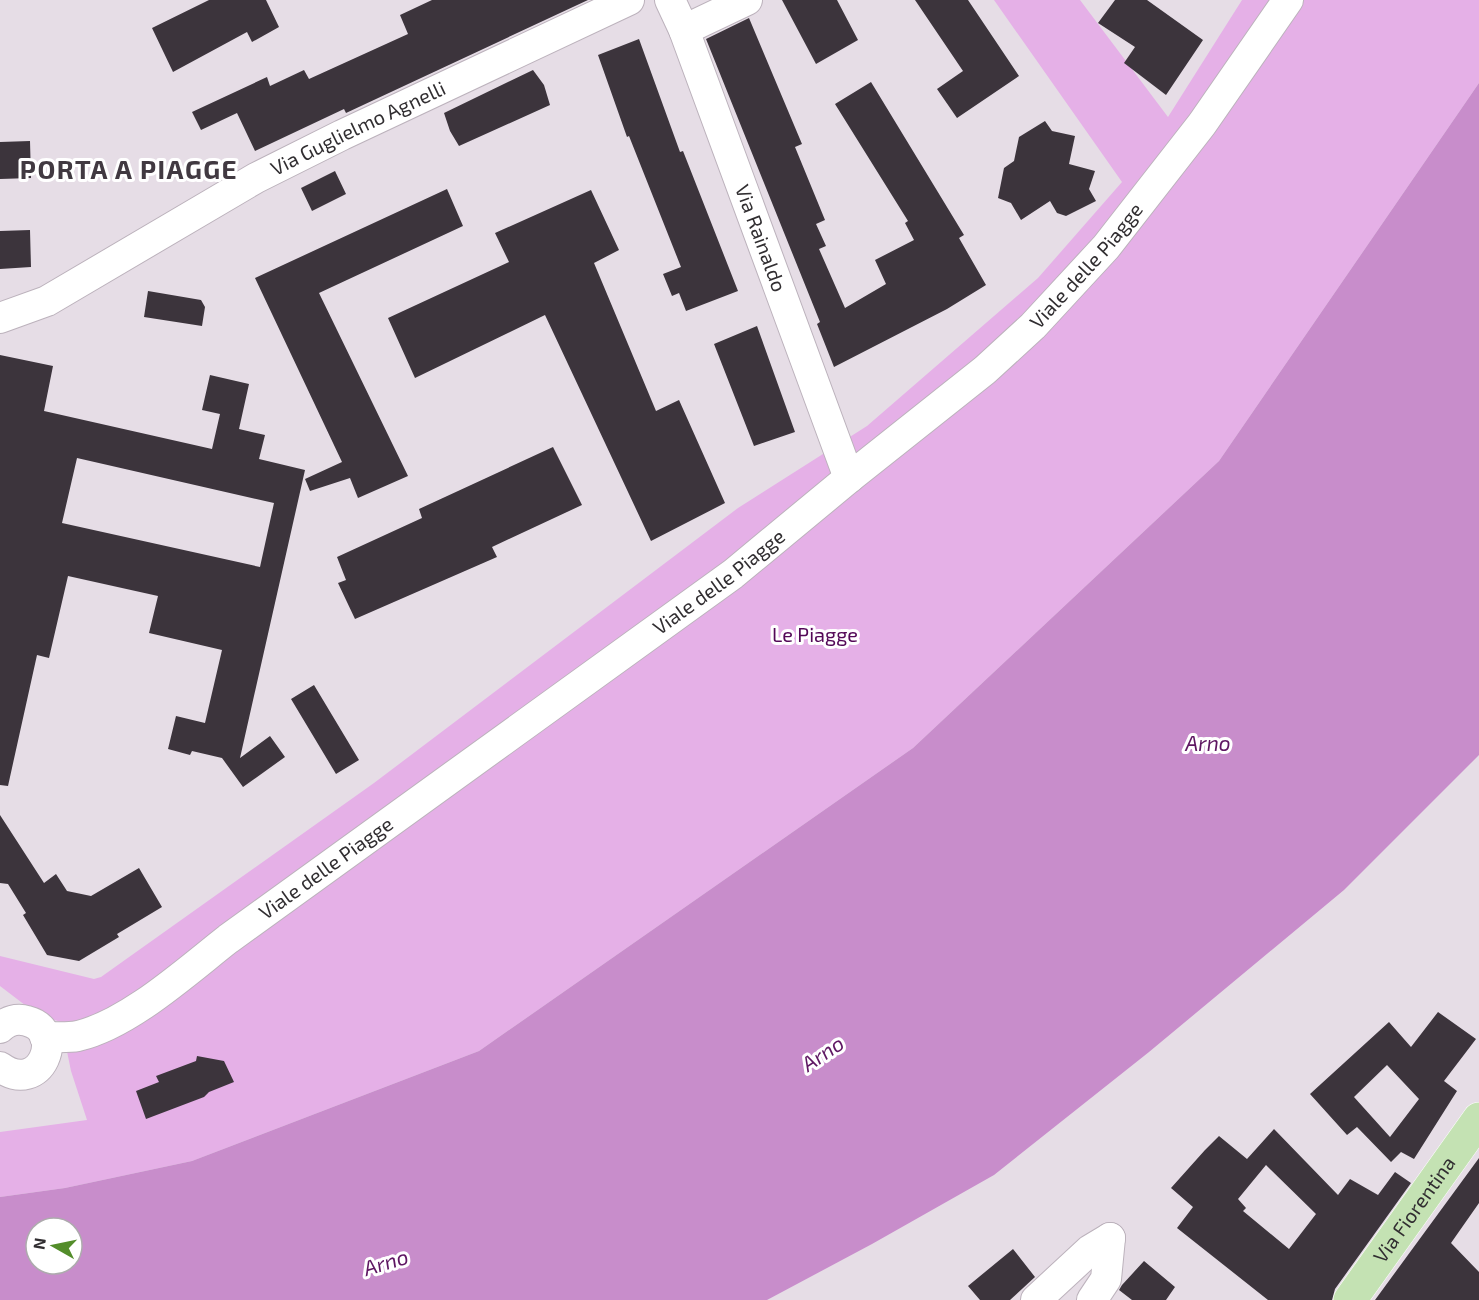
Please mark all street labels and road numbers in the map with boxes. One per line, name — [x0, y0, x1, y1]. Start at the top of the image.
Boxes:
street label: Via Guglielmo Agnelli — [266, 75, 449, 180]
street label: Via Rainaldo — [731, 181, 792, 295]
street label: Viale delle Piagge — [1024, 197, 1147, 333]
street label: Viale delle Piagge — [648, 523, 789, 639]
street label: Viale delle Piagge — [254, 811, 397, 924]
street label: Via Fiorentina — [1368, 1151, 1460, 1267]

